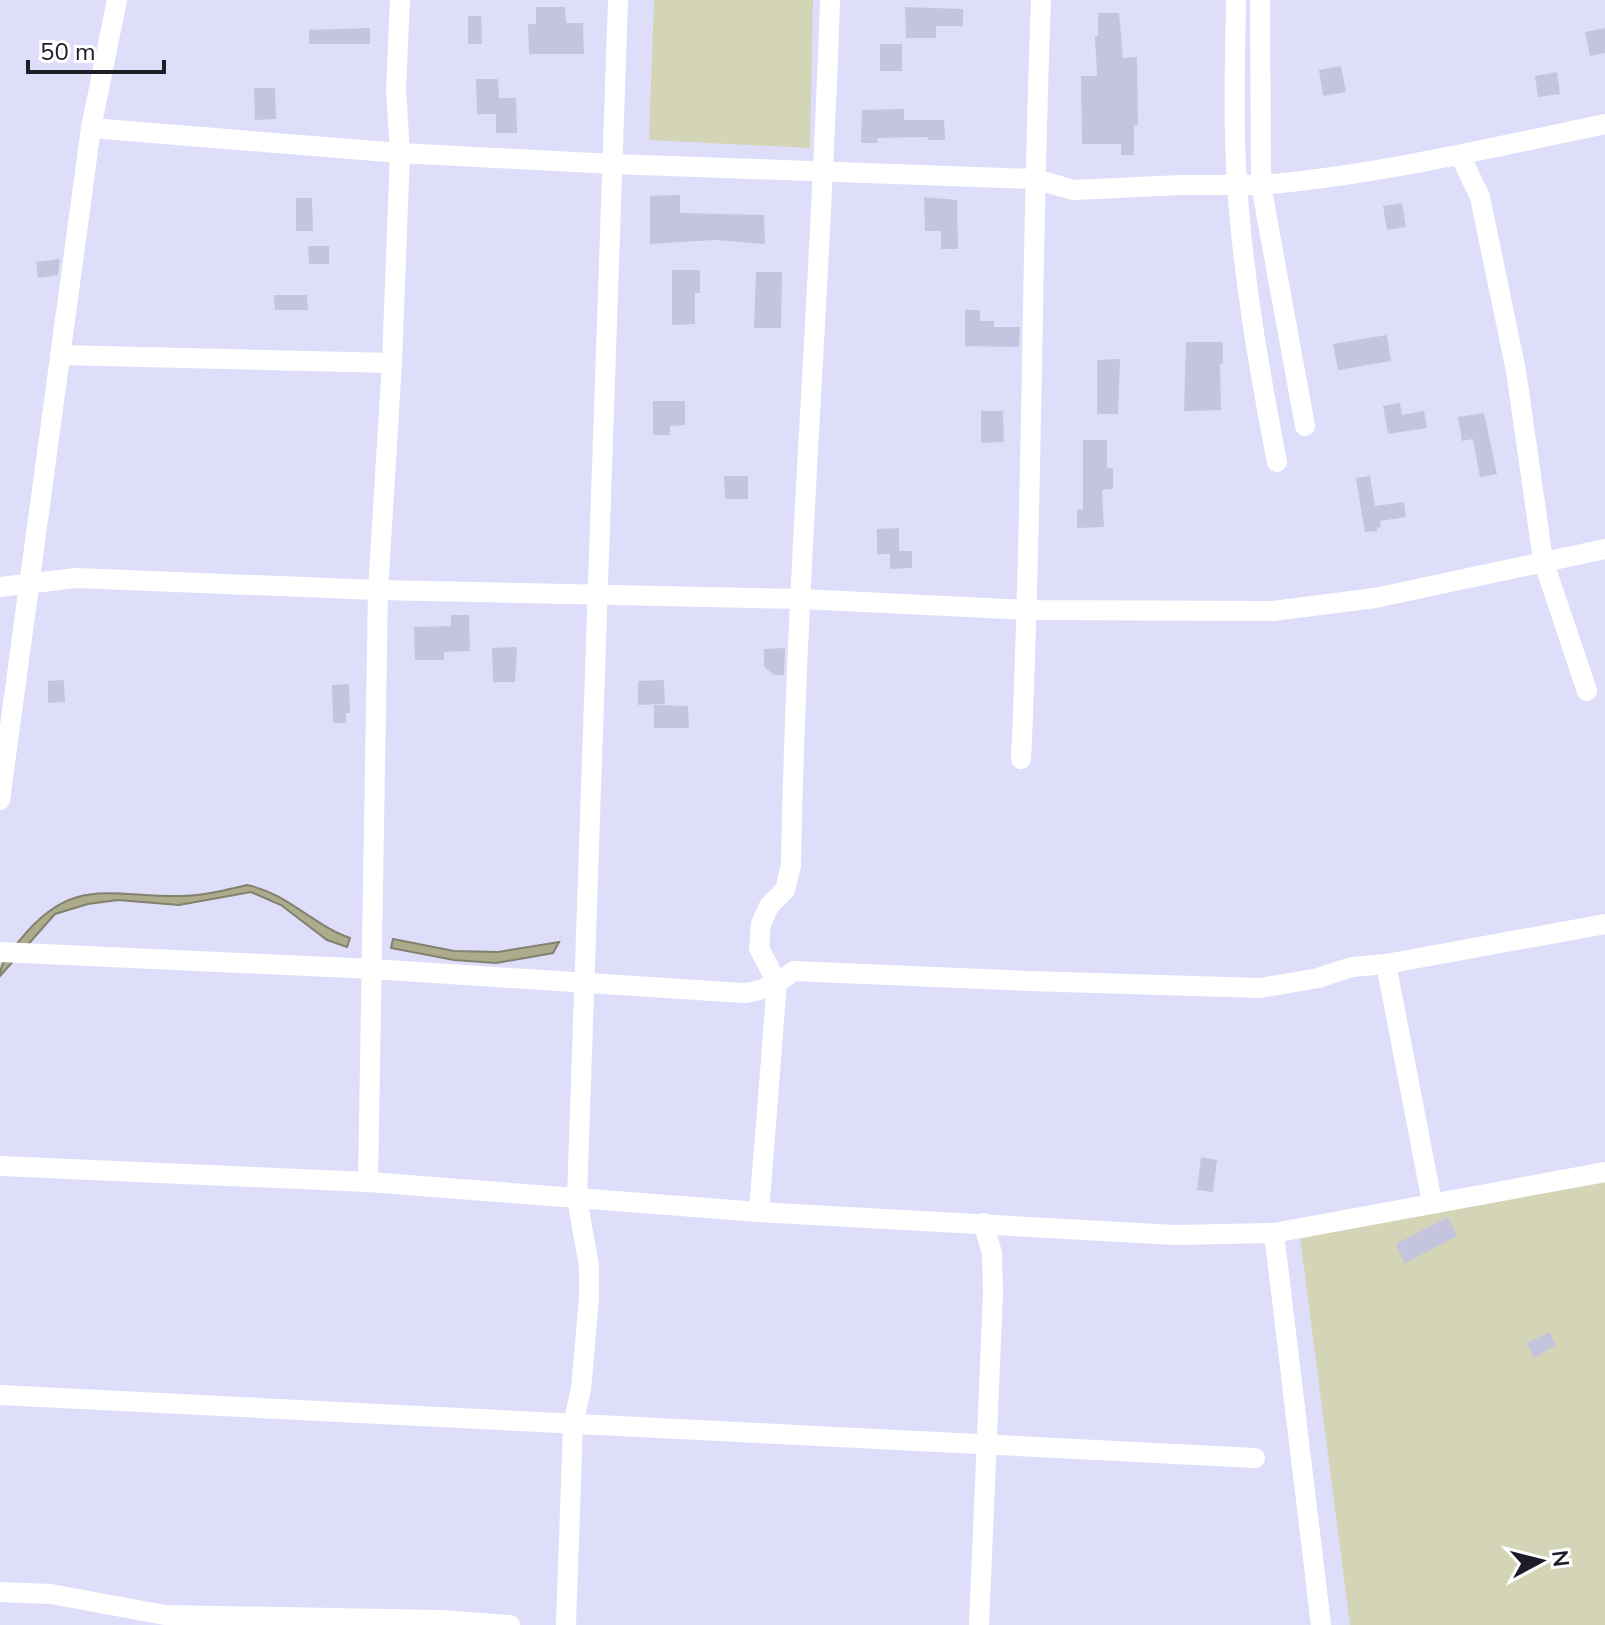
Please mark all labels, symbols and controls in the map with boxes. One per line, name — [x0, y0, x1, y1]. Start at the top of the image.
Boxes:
scale bar — [28, 24, 164, 74]
text: 50 m — [40, 36, 96, 68]
north arrow — [1501, 1521, 1581, 1601]
text: N — [1544, 1549, 1576, 1569]

